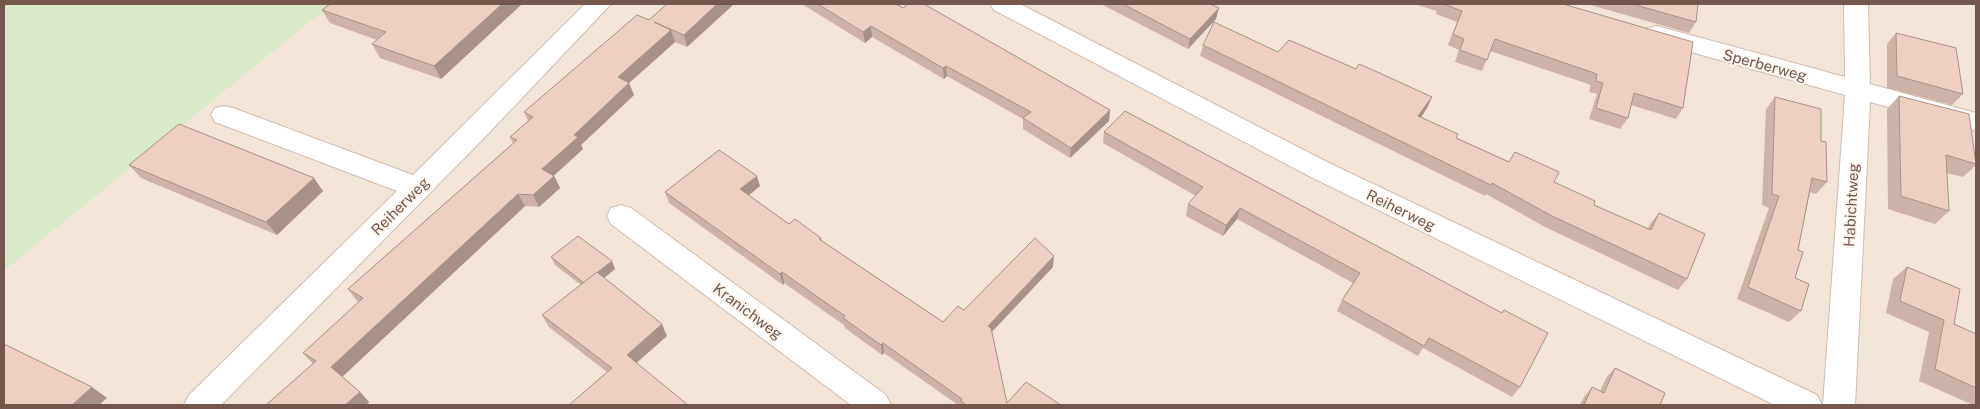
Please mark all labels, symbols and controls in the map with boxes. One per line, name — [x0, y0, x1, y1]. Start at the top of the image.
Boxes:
street label: Sperberweg — [1721, 46, 1809, 84]
street label: Habichtweg — [1840, 163, 1862, 247]
street label: Reiherweg — [368, 174, 432, 238]
street label: Reiherweg — [1364, 186, 1438, 234]
street label: Kranichweg — [710, 279, 786, 343]

